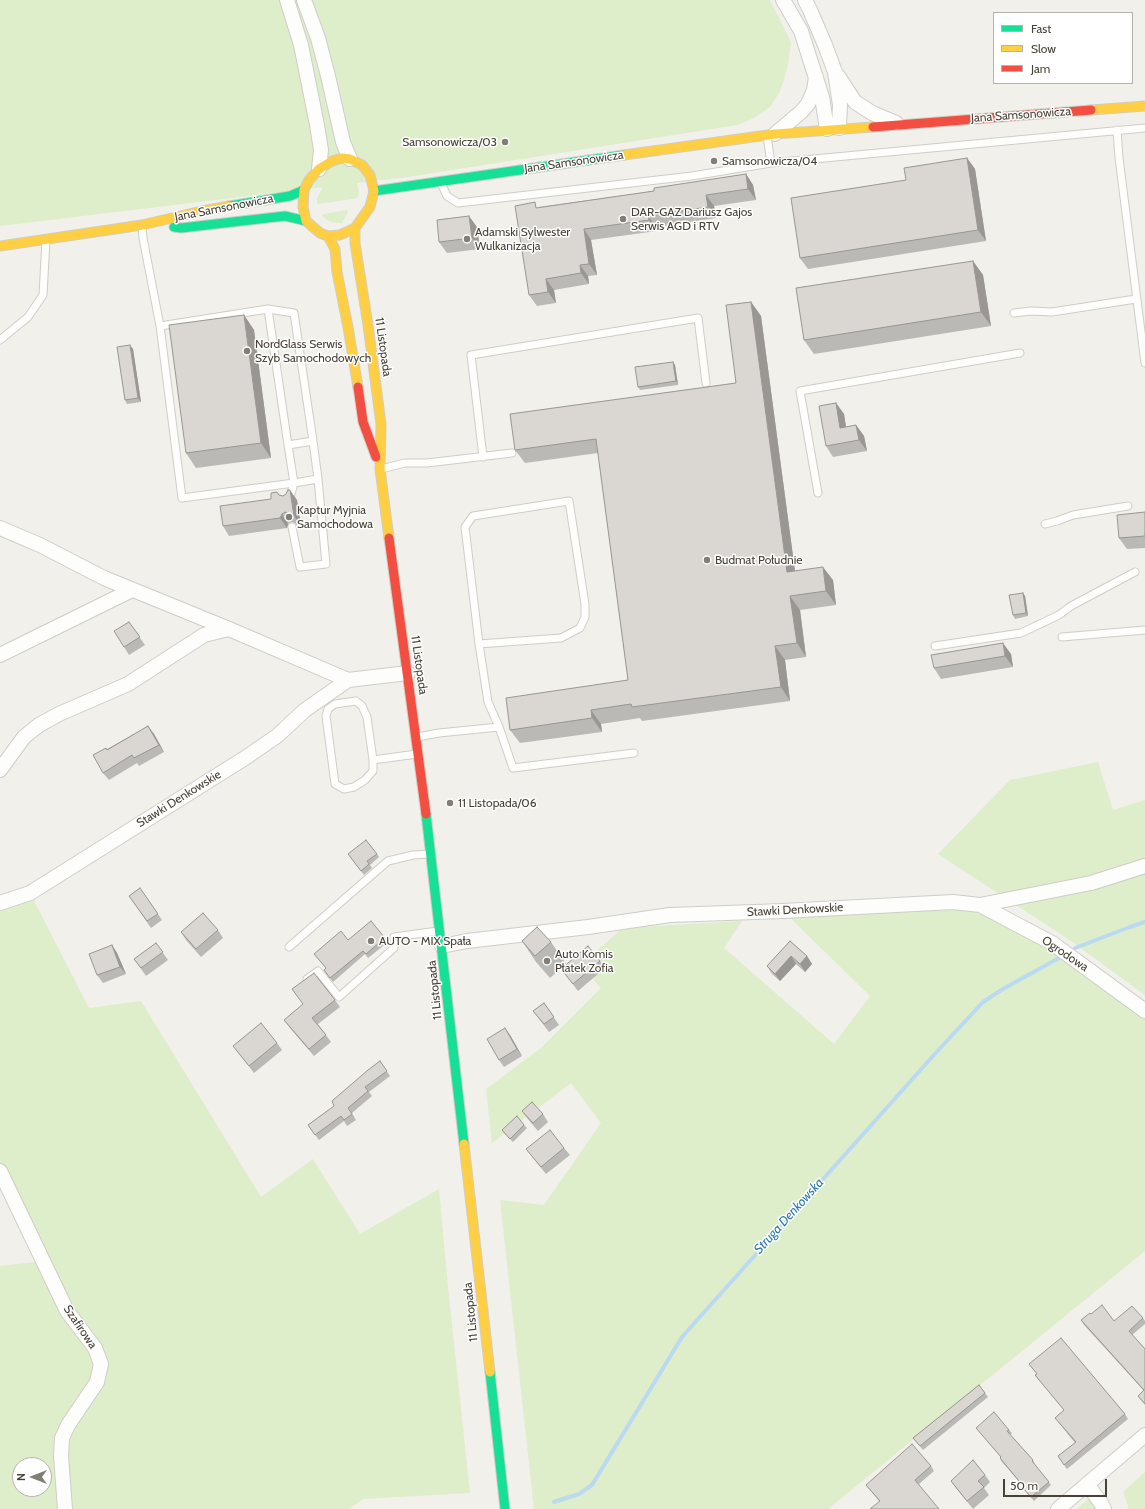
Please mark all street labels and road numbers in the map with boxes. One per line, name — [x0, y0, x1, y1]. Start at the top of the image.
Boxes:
street label: Jana Samsonowicza — [971, 104, 1071, 126]
street label: Jana Samsonowicza — [523, 148, 625, 176]
street label: Jana Samsonowicza — [174, 191, 274, 225]
street label: 11 Listopada — [372, 317, 394, 377]
street label: 11 Listopada — [408, 635, 430, 695]
street label: Stawki Denkowskie — [134, 767, 224, 831]
street label: Stawki Denkowskie — [746, 900, 844, 920]
street label: Ogrodowa — [1039, 933, 1091, 975]
street label: 11 Listopada — [425, 960, 445, 1020]
street label: 11 Listopada — [461, 1282, 481, 1342]
street label: Szafirowa — [60, 1303, 100, 1351]

